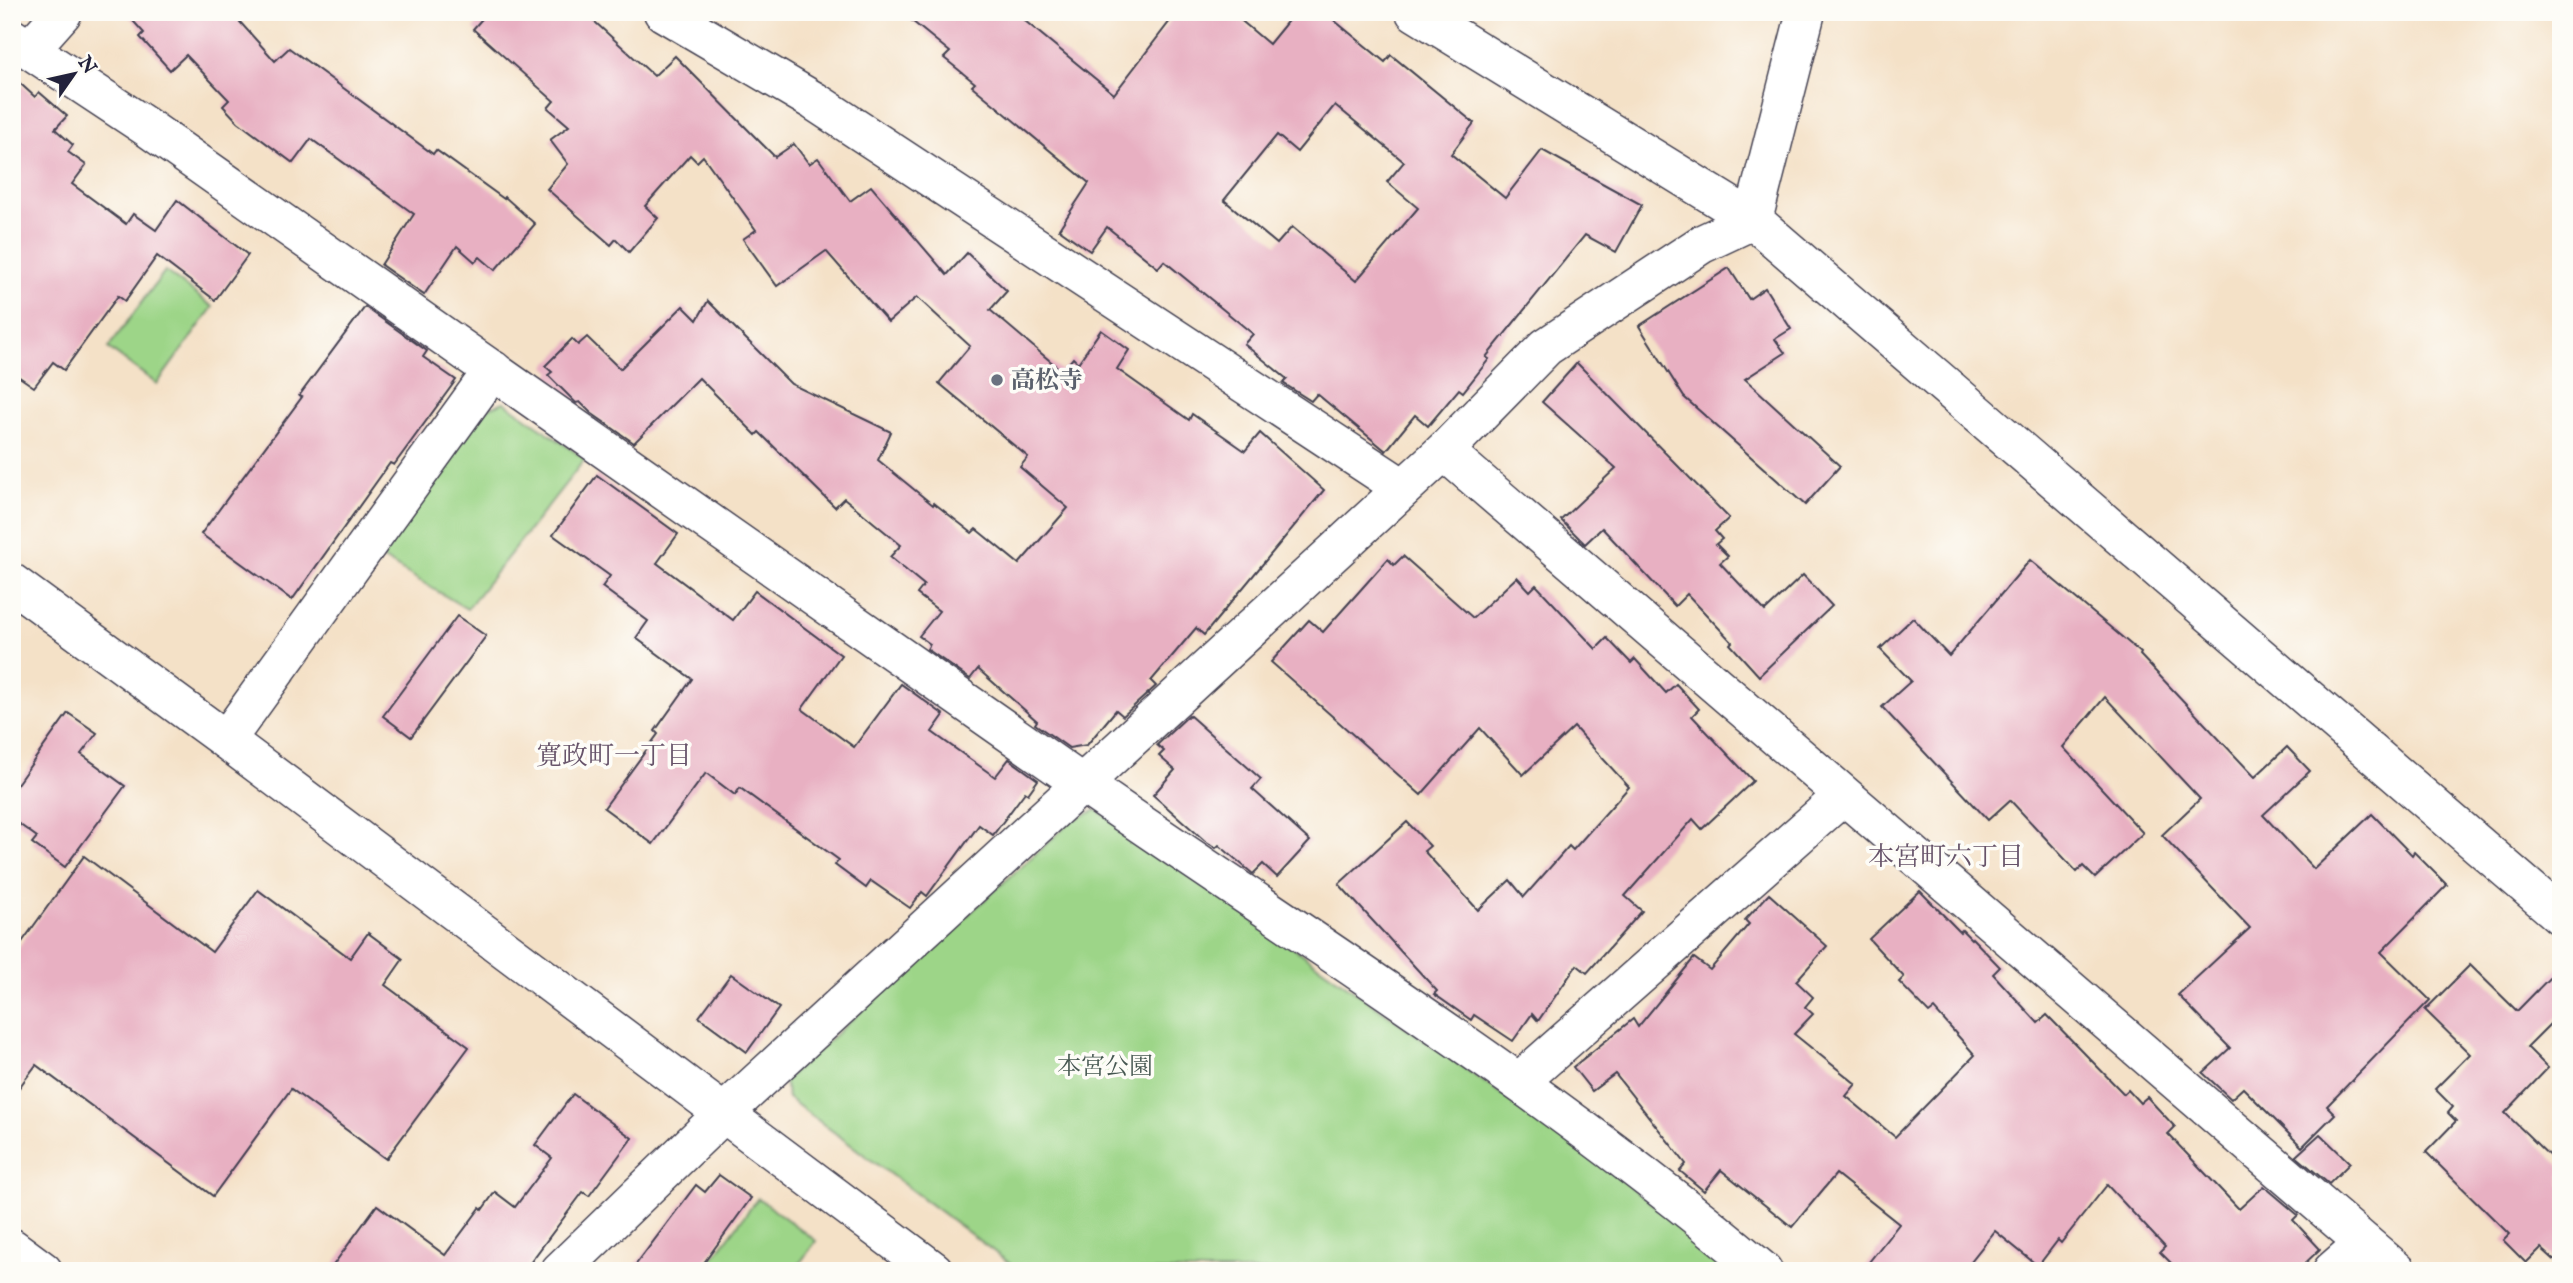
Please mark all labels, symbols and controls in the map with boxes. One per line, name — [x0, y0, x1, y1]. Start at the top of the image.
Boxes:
north arrow — [38, 38, 108, 108]
text: N — [71, 51, 101, 80]
place label: 高松寺 — [1011, 366, 1083, 397]
marker: 高松寺 — [989, 372, 1005, 388]
district label: 寛政町一丁目 — [536, 740, 692, 773]
district label: 本宮町六丁目 — [1868, 841, 2024, 874]
park label: 本宮公園 — [1057, 1052, 1153, 1083]

